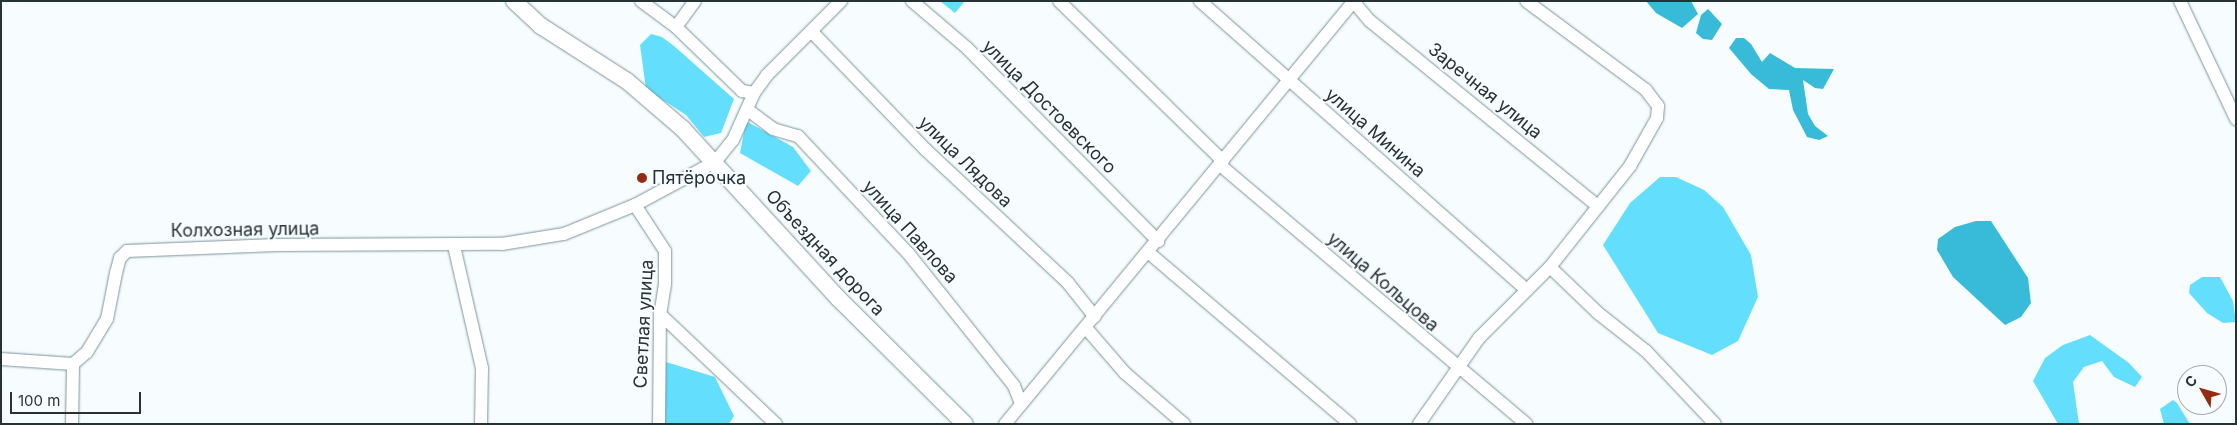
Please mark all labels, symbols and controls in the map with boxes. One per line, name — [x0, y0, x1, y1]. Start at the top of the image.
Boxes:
street label: улица Достоевского — [978, 36, 1120, 178]
street label: Заречная улица — [1424, 38, 1546, 144]
street label: улица Минина — [1321, 84, 1429, 182]
street label: улица Лядова — [914, 112, 1016, 212]
place label: Пятёрочка — [652, 167, 746, 189]
marker: Пятёрочка — [636, 172, 648, 184]
street label: улица Павлова — [858, 176, 962, 288]
street label: Объездная дорога — [761, 186, 889, 320]
street label: Колхозная улица — [171, 218, 319, 242]
street label: улица Кольцова — [1323, 228, 1443, 336]
street label: Светлая улица — [630, 259, 658, 389]
north arrow — [2177, 365, 2227, 415]
text: С — [2181, 372, 2200, 390]
scale bar — [12, 382, 144, 414]
text: 100 m — [18, 391, 60, 410]

